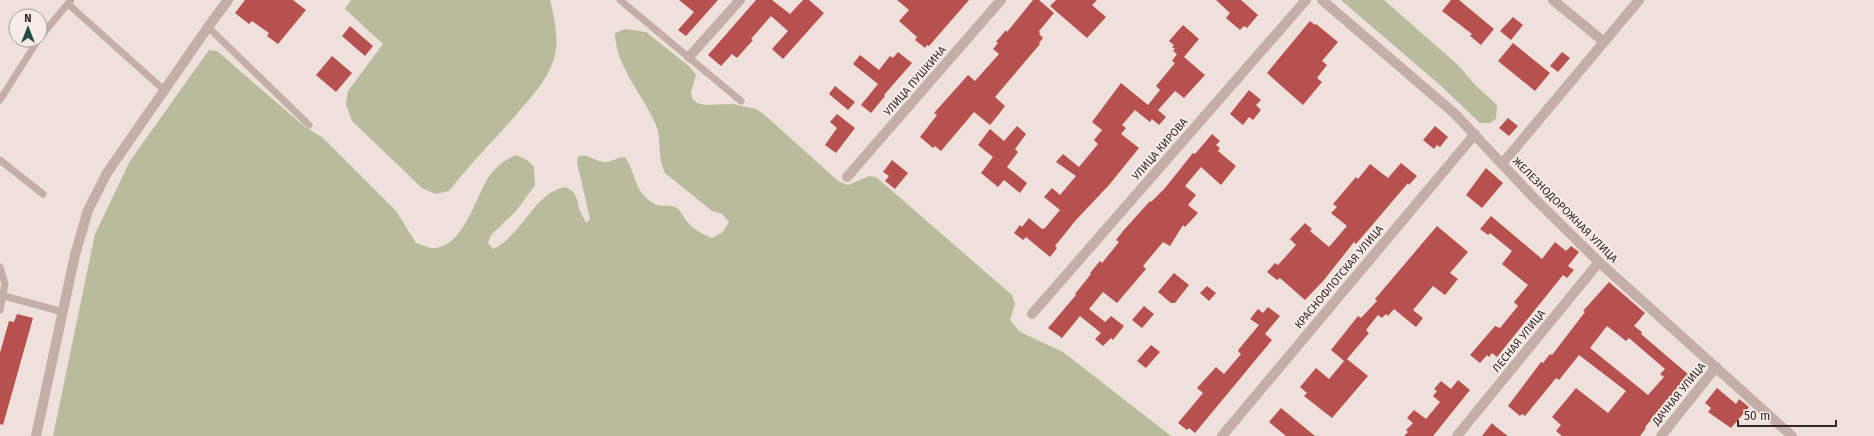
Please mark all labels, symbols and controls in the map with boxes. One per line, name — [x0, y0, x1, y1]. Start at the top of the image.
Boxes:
north arrow — [8, 8, 48, 48]
text: N — [24, 12, 32, 25]
street label: УЛИЦА ПУШКИНА — [881, 43, 949, 119]
street label: УЛИЦА КИРОВА — [1130, 115, 1191, 183]
street label: ЖЕЛЕЗНОДОРОЖНАЯ УЛИЦА — [1510, 155, 1621, 266]
street label: КРАСНОФЛОТСКАЯ УЛИЦА — [1292, 222, 1386, 331]
street label: ЛЕСНАЯ УЛИЦА — [1490, 307, 1549, 375]
street label: ДАЧНАЯ УЛИЦА — [1649, 359, 1709, 429]
scale bar — [1738, 402, 1836, 428]
text: 50 m — [1744, 409, 1770, 423]

